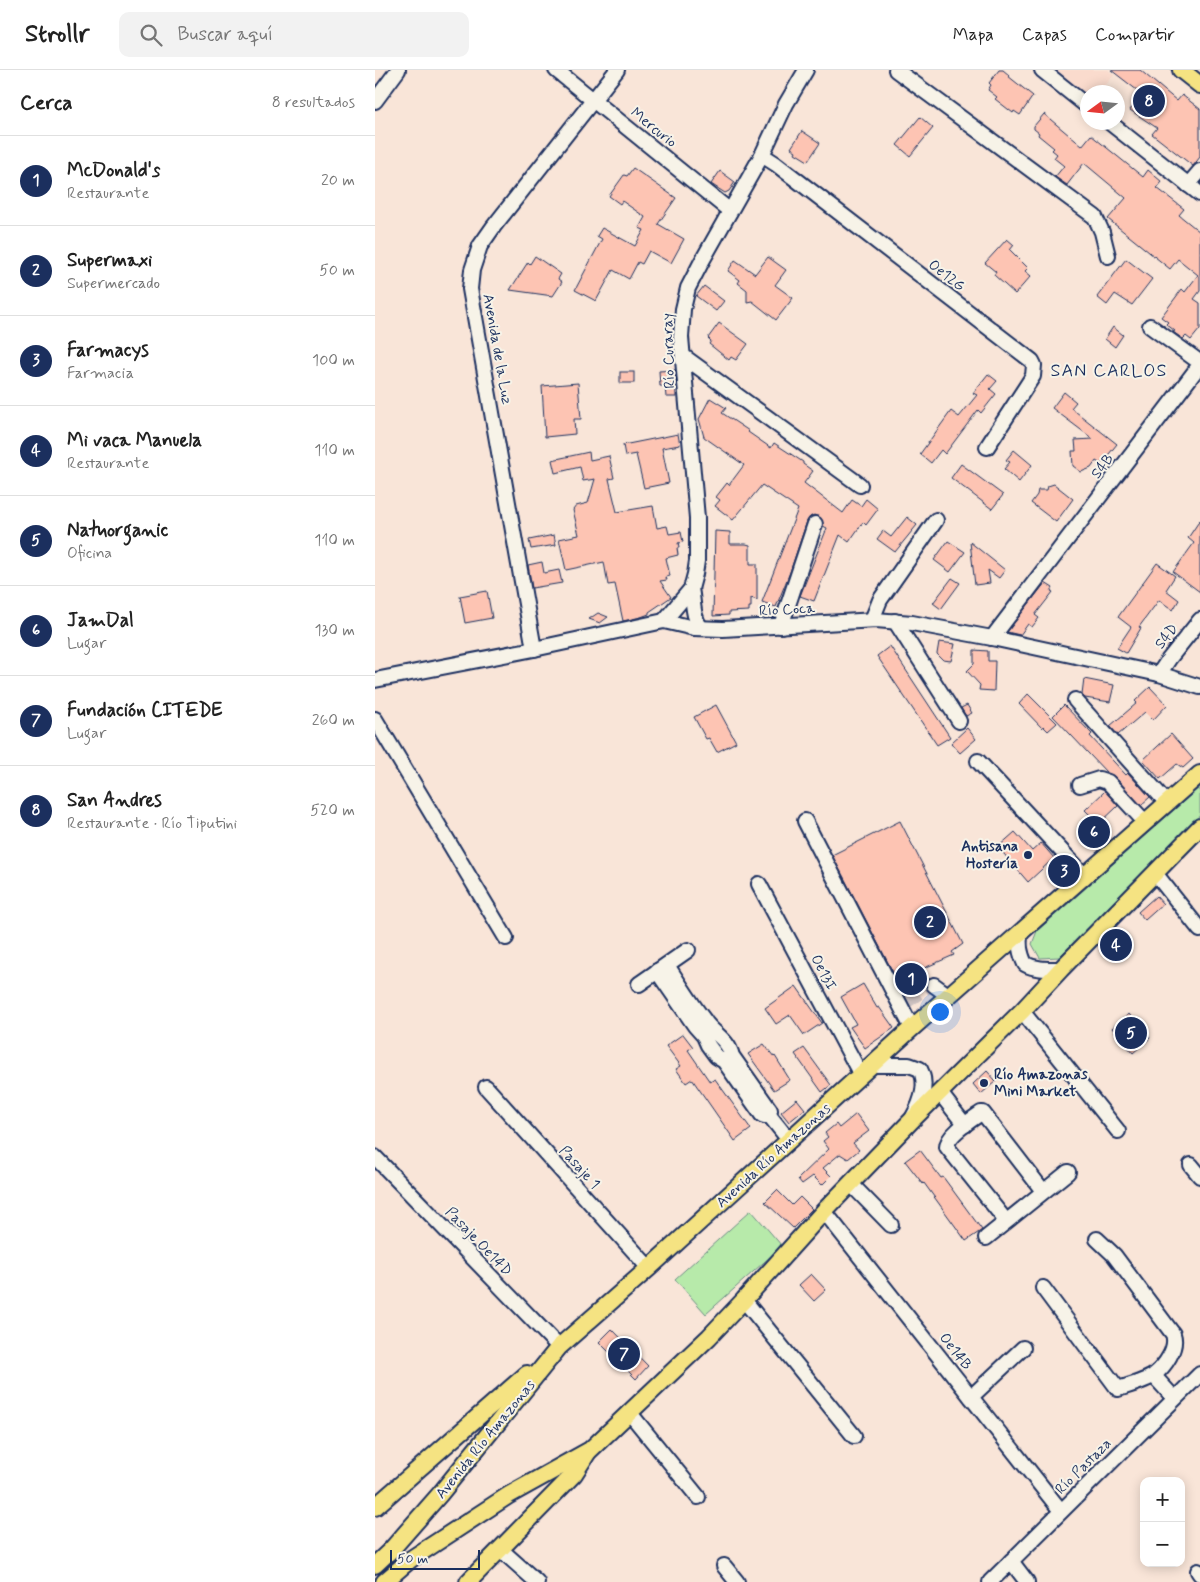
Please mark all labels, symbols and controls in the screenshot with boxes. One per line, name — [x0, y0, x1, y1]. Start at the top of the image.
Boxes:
search box — [119, 12, 469, 57]
text: Strollr — [25, 19, 89, 50]
icon: search — [137, 21, 165, 49]
text: Buscar aquí — [177, 22, 273, 47]
text: Mapa — [953, 23, 994, 47]
text: Capas — [1022, 23, 1067, 47]
text: Compartir — [1095, 23, 1175, 47]
pin: 8 — [1133, 82, 1165, 120]
north arrow — [1080, 85, 1125, 130]
text: Cerca — [20, 89, 73, 117]
text: 8 resultados — [272, 92, 355, 113]
street label: Mercurio — [626, 103, 681, 153]
text: McDonald's — [67, 158, 160, 183]
text: 1 — [32, 170, 40, 191]
text: 20 m — [321, 170, 355, 191]
text: Restaurante — [67, 183, 149, 204]
text: Supermaxi — [67, 248, 152, 273]
street label: Oe12G — [924, 255, 969, 296]
text: 2 — [32, 260, 40, 281]
text: 50 m — [319, 260, 355, 281]
text: Supermercado — [67, 273, 160, 294]
street label: Avenida de la Luz — [477, 292, 517, 406]
street label: Río Curaray — [658, 313, 680, 389]
text: Farmacys — [67, 338, 149, 363]
text: 3 — [32, 350, 40, 371]
text: 100 m — [312, 350, 355, 371]
district label: SAN CARLOS — [1051, 359, 1167, 383]
text: Farmacia — [67, 363, 134, 384]
text: Mi vaca Manuela — [67, 428, 202, 453]
text: 4 — [31, 440, 41, 461]
text: 110 m — [314, 440, 355, 461]
street label: S4B — [1087, 450, 1119, 483]
text: Restaurante — [67, 453, 149, 474]
text: Natuorganic — [67, 518, 168, 543]
text: 5 — [31, 530, 41, 551]
text: 110 m — [314, 530, 355, 551]
text: Oficina — [67, 543, 112, 564]
street label: Río Coca — [759, 598, 817, 621]
text: JamDal — [67, 608, 134, 633]
text: 6 — [32, 620, 40, 641]
text: 130 m — [314, 620, 355, 641]
street label: S4D — [1150, 620, 1183, 654]
text: Lugar — [67, 633, 106, 654]
text: Fundación CITEDE — [67, 698, 222, 723]
text: 7 — [31, 710, 41, 731]
text: 260 m — [312, 710, 355, 731]
text: Lugar — [67, 723, 106, 744]
text: San Andres — [67, 788, 162, 813]
text: 8 — [31, 800, 41, 821]
text: 520 m — [310, 800, 355, 821]
text: Restaurante · Río Tiputini — [67, 813, 237, 834]
pin: 6 — [1078, 813, 1110, 851]
place label: Antisana Hostería — [961, 837, 1018, 874]
marker: Antisana Hostería — [1022, 849, 1034, 861]
pin: 3 — [1048, 852, 1080, 890]
pin: 2 — [914, 903, 946, 941]
pin: 4 — [1100, 926, 1132, 964]
street label: Oe13I — [805, 951, 841, 994]
pin: 1 — [895, 960, 927, 998]
your location — [927, 999, 953, 1025]
pin: 5 — [1115, 1014, 1147, 1052]
place label: Río Amazonas Mini Market — [994, 1065, 1088, 1102]
marker: Río Amazonas Mini Market — [978, 1077, 990, 1089]
street label: Avenida Río Amazonas — [712, 1099, 836, 1213]
street label: Pasaje 1 — [554, 1142, 604, 1194]
street label: Pasaje Oe14D — [440, 1203, 516, 1281]
street label: Oe14B — [934, 1329, 976, 1374]
pin: 7 — [608, 1335, 640, 1373]
street label: Avenida Río Amazonas — [431, 1376, 540, 1503]
street label: Río Pastaza — [1051, 1434, 1116, 1499]
map controls — [1140, 1477, 1185, 1567]
button: + — [1140, 1477, 1185, 1522]
button: − — [1140, 1522, 1185, 1567]
scale bar — [390, 1547, 480, 1570]
text: 50 m — [397, 1550, 428, 1568]

